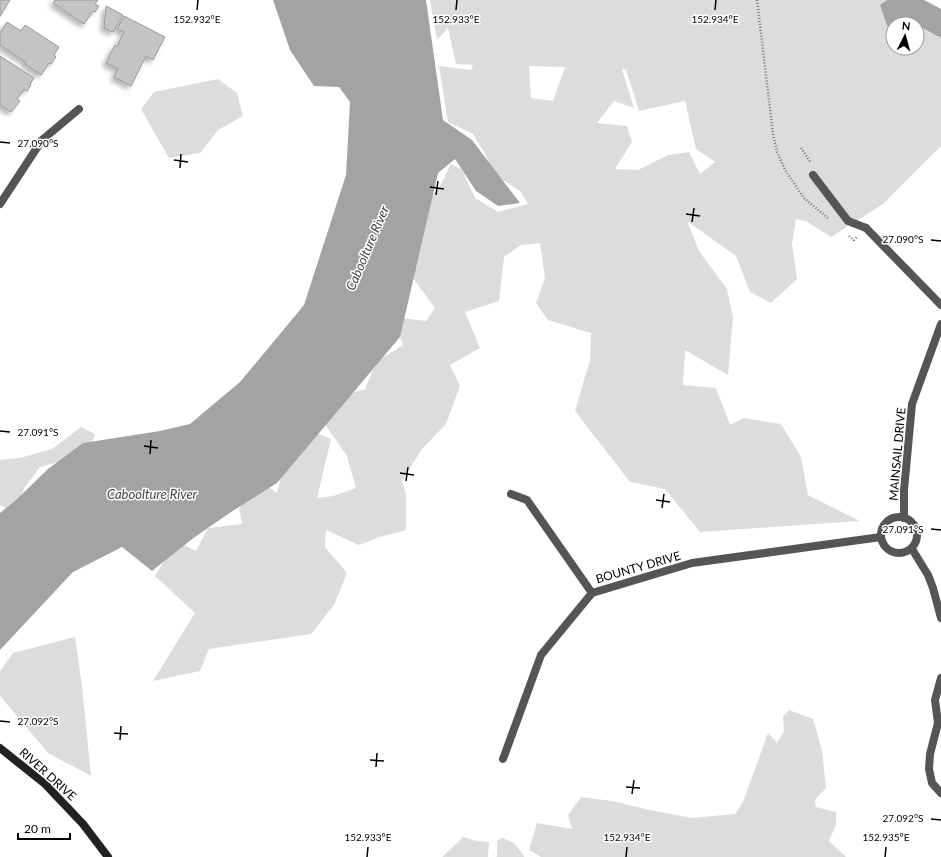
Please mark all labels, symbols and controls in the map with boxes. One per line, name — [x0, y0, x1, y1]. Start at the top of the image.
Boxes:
text: 152.932°E — [173, 13, 221, 25]
text: 152.933°E — [432, 13, 480, 25]
text: 152.934°E — [691, 13, 739, 25]
north arrow — [885, 16, 925, 56]
text: N — [901, 19, 911, 32]
text: 27.090°S — [18, 137, 58, 149]
water label: Caboolture River — [342, 203, 392, 293]
text: 27.090°S — [883, 233, 923, 245]
street label: MAINSAIL DRIVE — [885, 407, 909, 501]
text: 27.091°S — [18, 426, 58, 438]
water label: Caboolture River — [107, 486, 198, 502]
text: 27.091°S — [883, 523, 923, 535]
street label: BOUNTY DRIVE — [594, 548, 682, 586]
text: 27.092°S — [18, 715, 58, 727]
street label: RIVER DRIVE — [16, 744, 80, 804]
text: 27.092°S — [883, 812, 923, 824]
scale bar — [18, 815, 70, 841]
text: 20 m — [24, 821, 51, 836]
text: 152.933°E — [344, 831, 392, 843]
text: 152.934°E — [603, 831, 651, 843]
text: 152.935°E — [862, 831, 910, 843]

